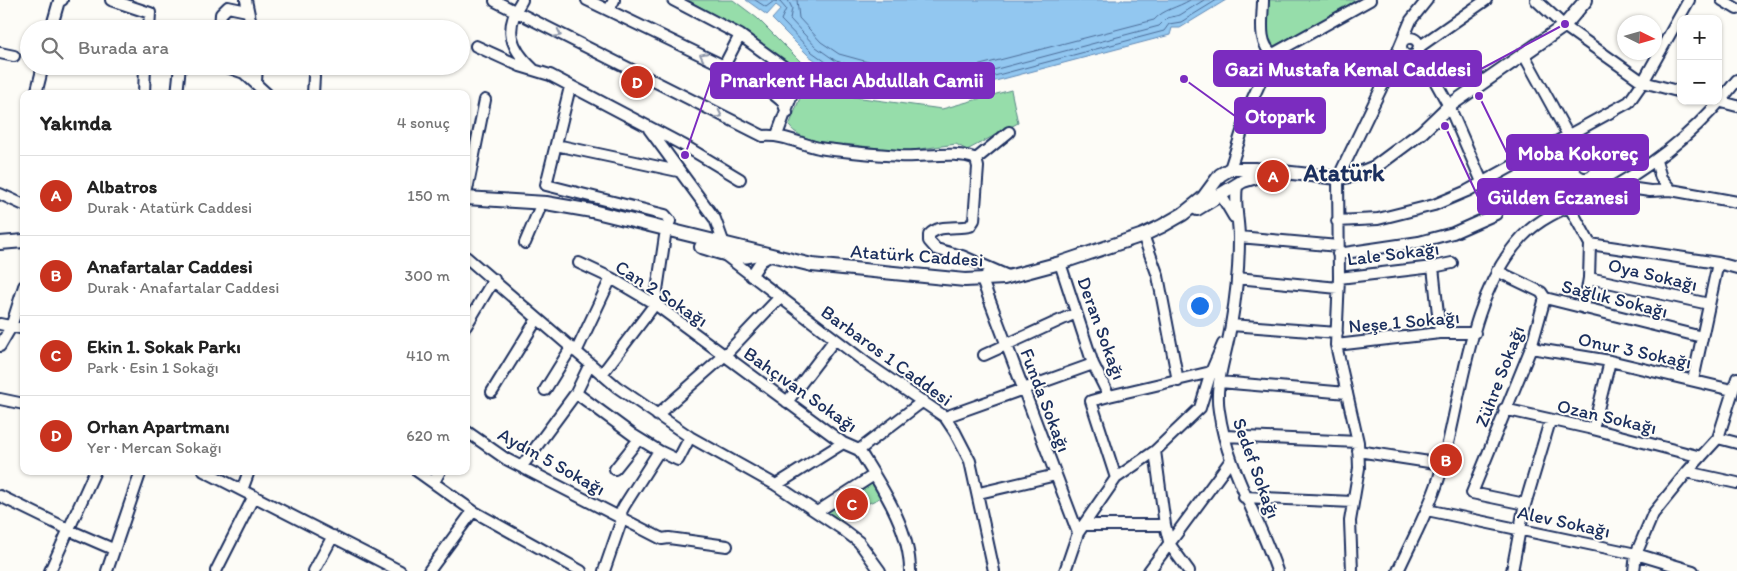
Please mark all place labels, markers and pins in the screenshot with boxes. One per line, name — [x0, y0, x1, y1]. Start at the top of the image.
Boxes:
callout: Gazi Mustafa Kemal Caddesi — [1214, 51, 1481, 86]
pin: D — [621, 63, 653, 101]
callout: Pınarkent Hacı Abdullah Camii — [711, 63, 994, 98]
callout: Otopark — [1235, 98, 1325, 133]
callout: Moba Kokoreç — [1507, 135, 1648, 170]
pin: A — [1257, 157, 1289, 195]
callout: Gülden Eczanesi — [1478, 179, 1639, 214]
pin: B — [1430, 441, 1462, 479]
pin: C — [836, 485, 868, 523]

